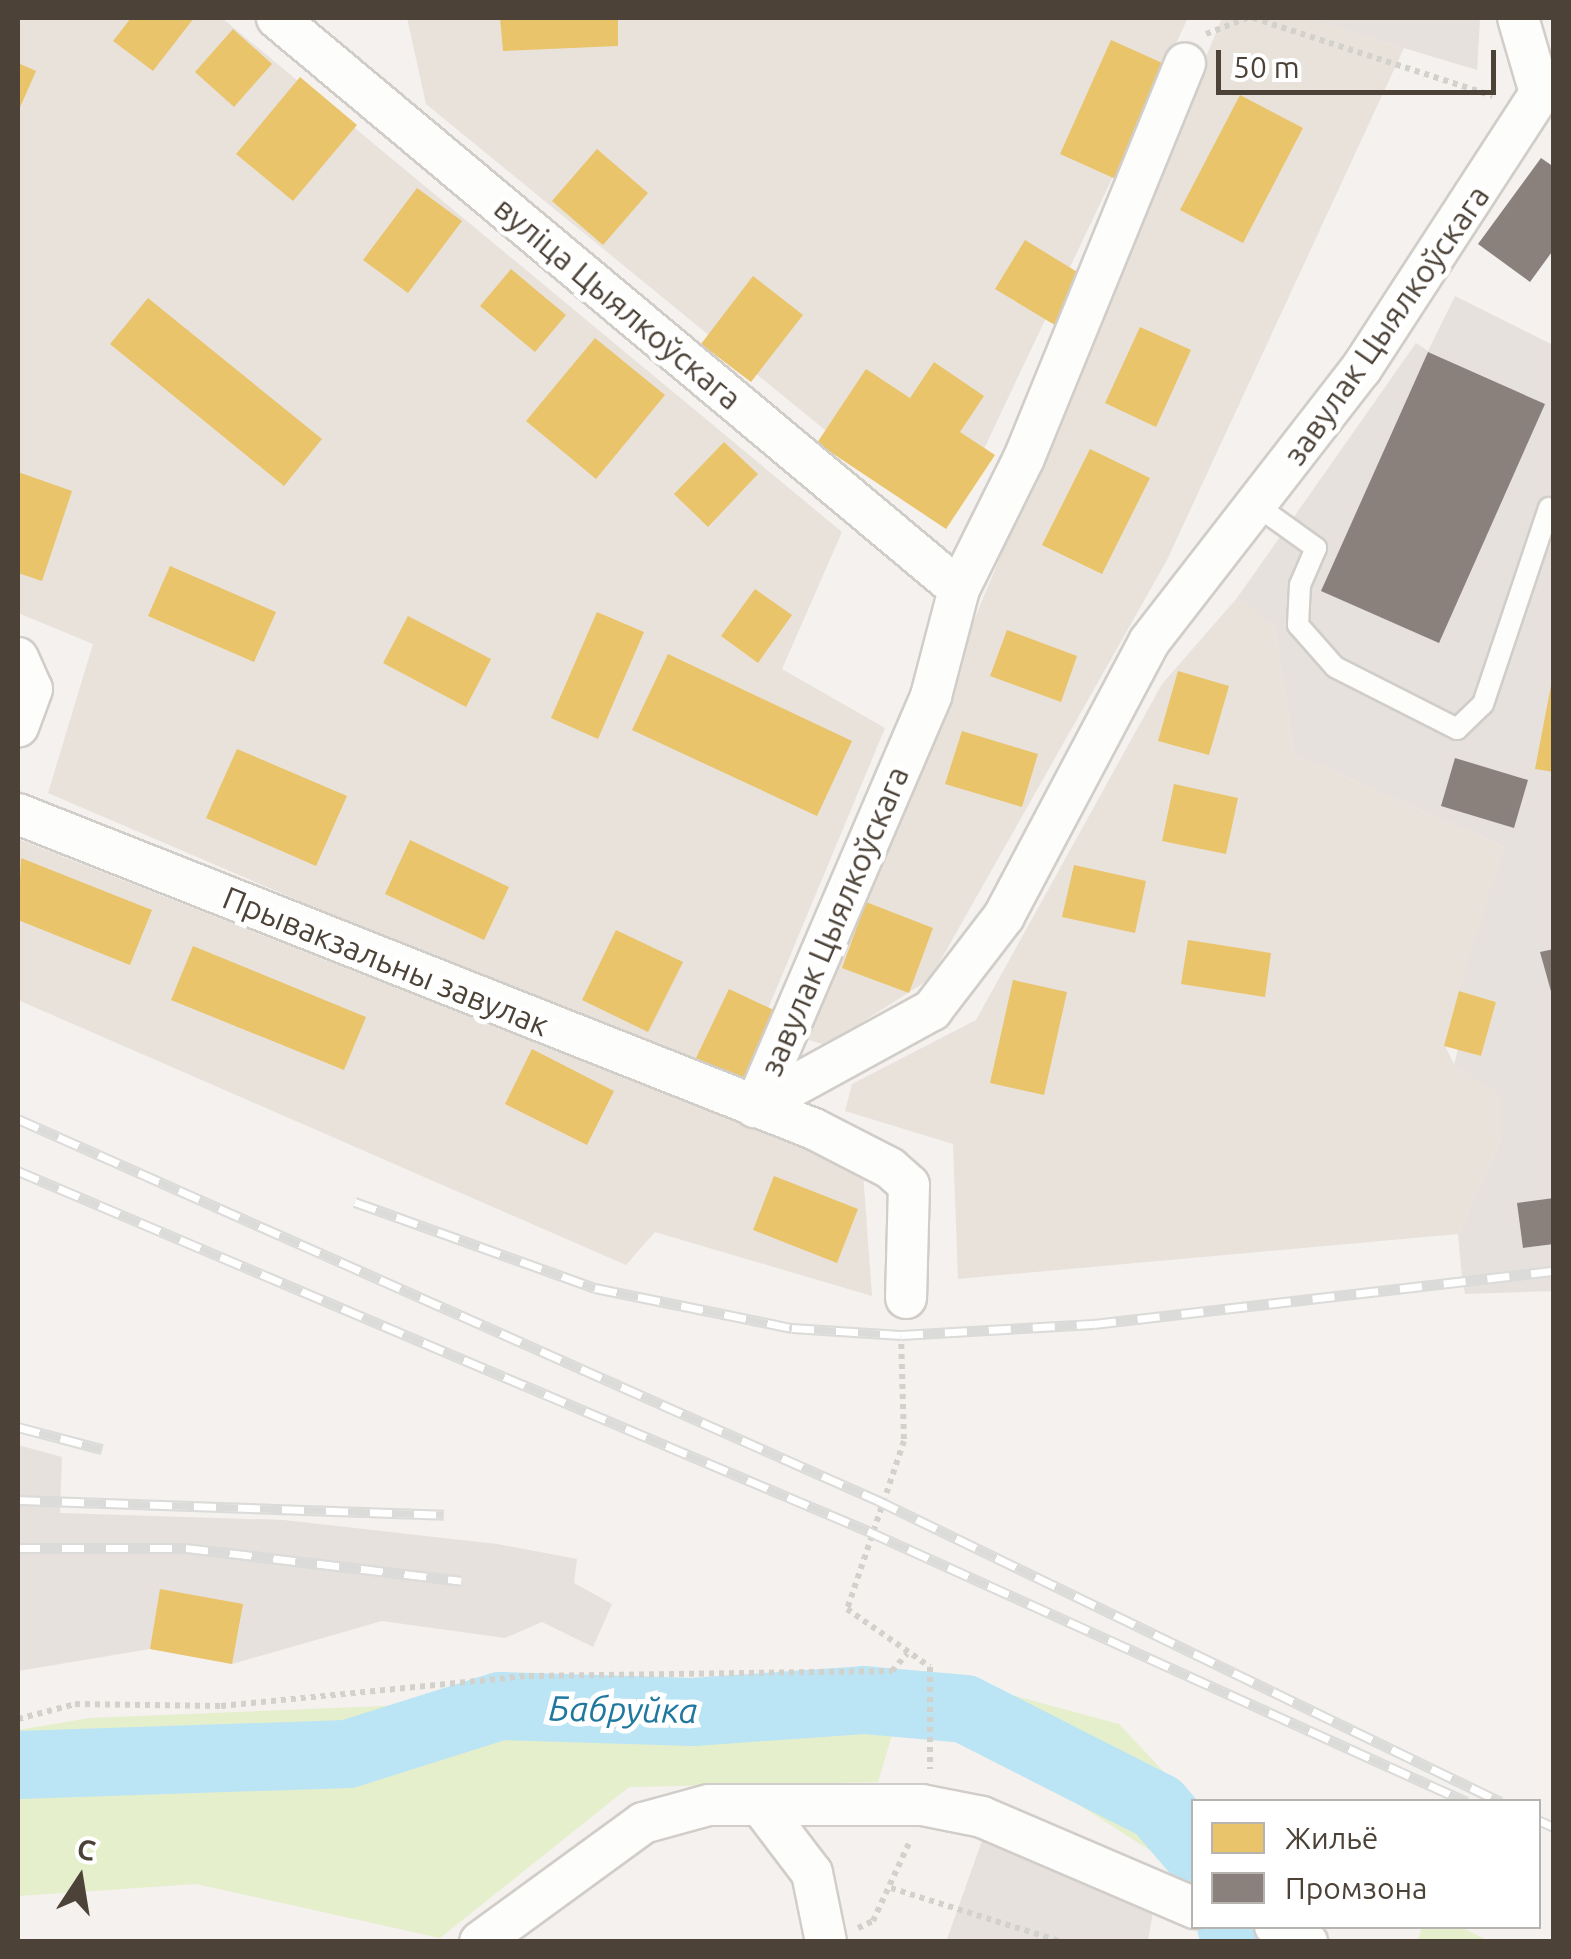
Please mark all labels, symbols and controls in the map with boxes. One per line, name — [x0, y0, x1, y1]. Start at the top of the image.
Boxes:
scale bar — [1221, 30, 1501, 92]
text: 50 m — [1233, 50, 1300, 84]
street label: завулак Цыялкоўскага — [1275, 178, 1497, 472]
street label: вуліца Цыялкоўскага — [487, 188, 749, 418]
street label: завулак Цыялкоўскага — [751, 760, 917, 1082]
street label: Прывакзальны завулак — [217, 878, 555, 1044]
water label: Бабруйка — [548, 1687, 698, 1731]
legend — [1191, 1799, 1541, 1929]
text: Жильё — [1285, 1821, 1378, 1855]
north arrow — [30, 1829, 130, 1929]
text: С — [74, 1832, 98, 1866]
text: Промзона — [1285, 1871, 1427, 1905]

